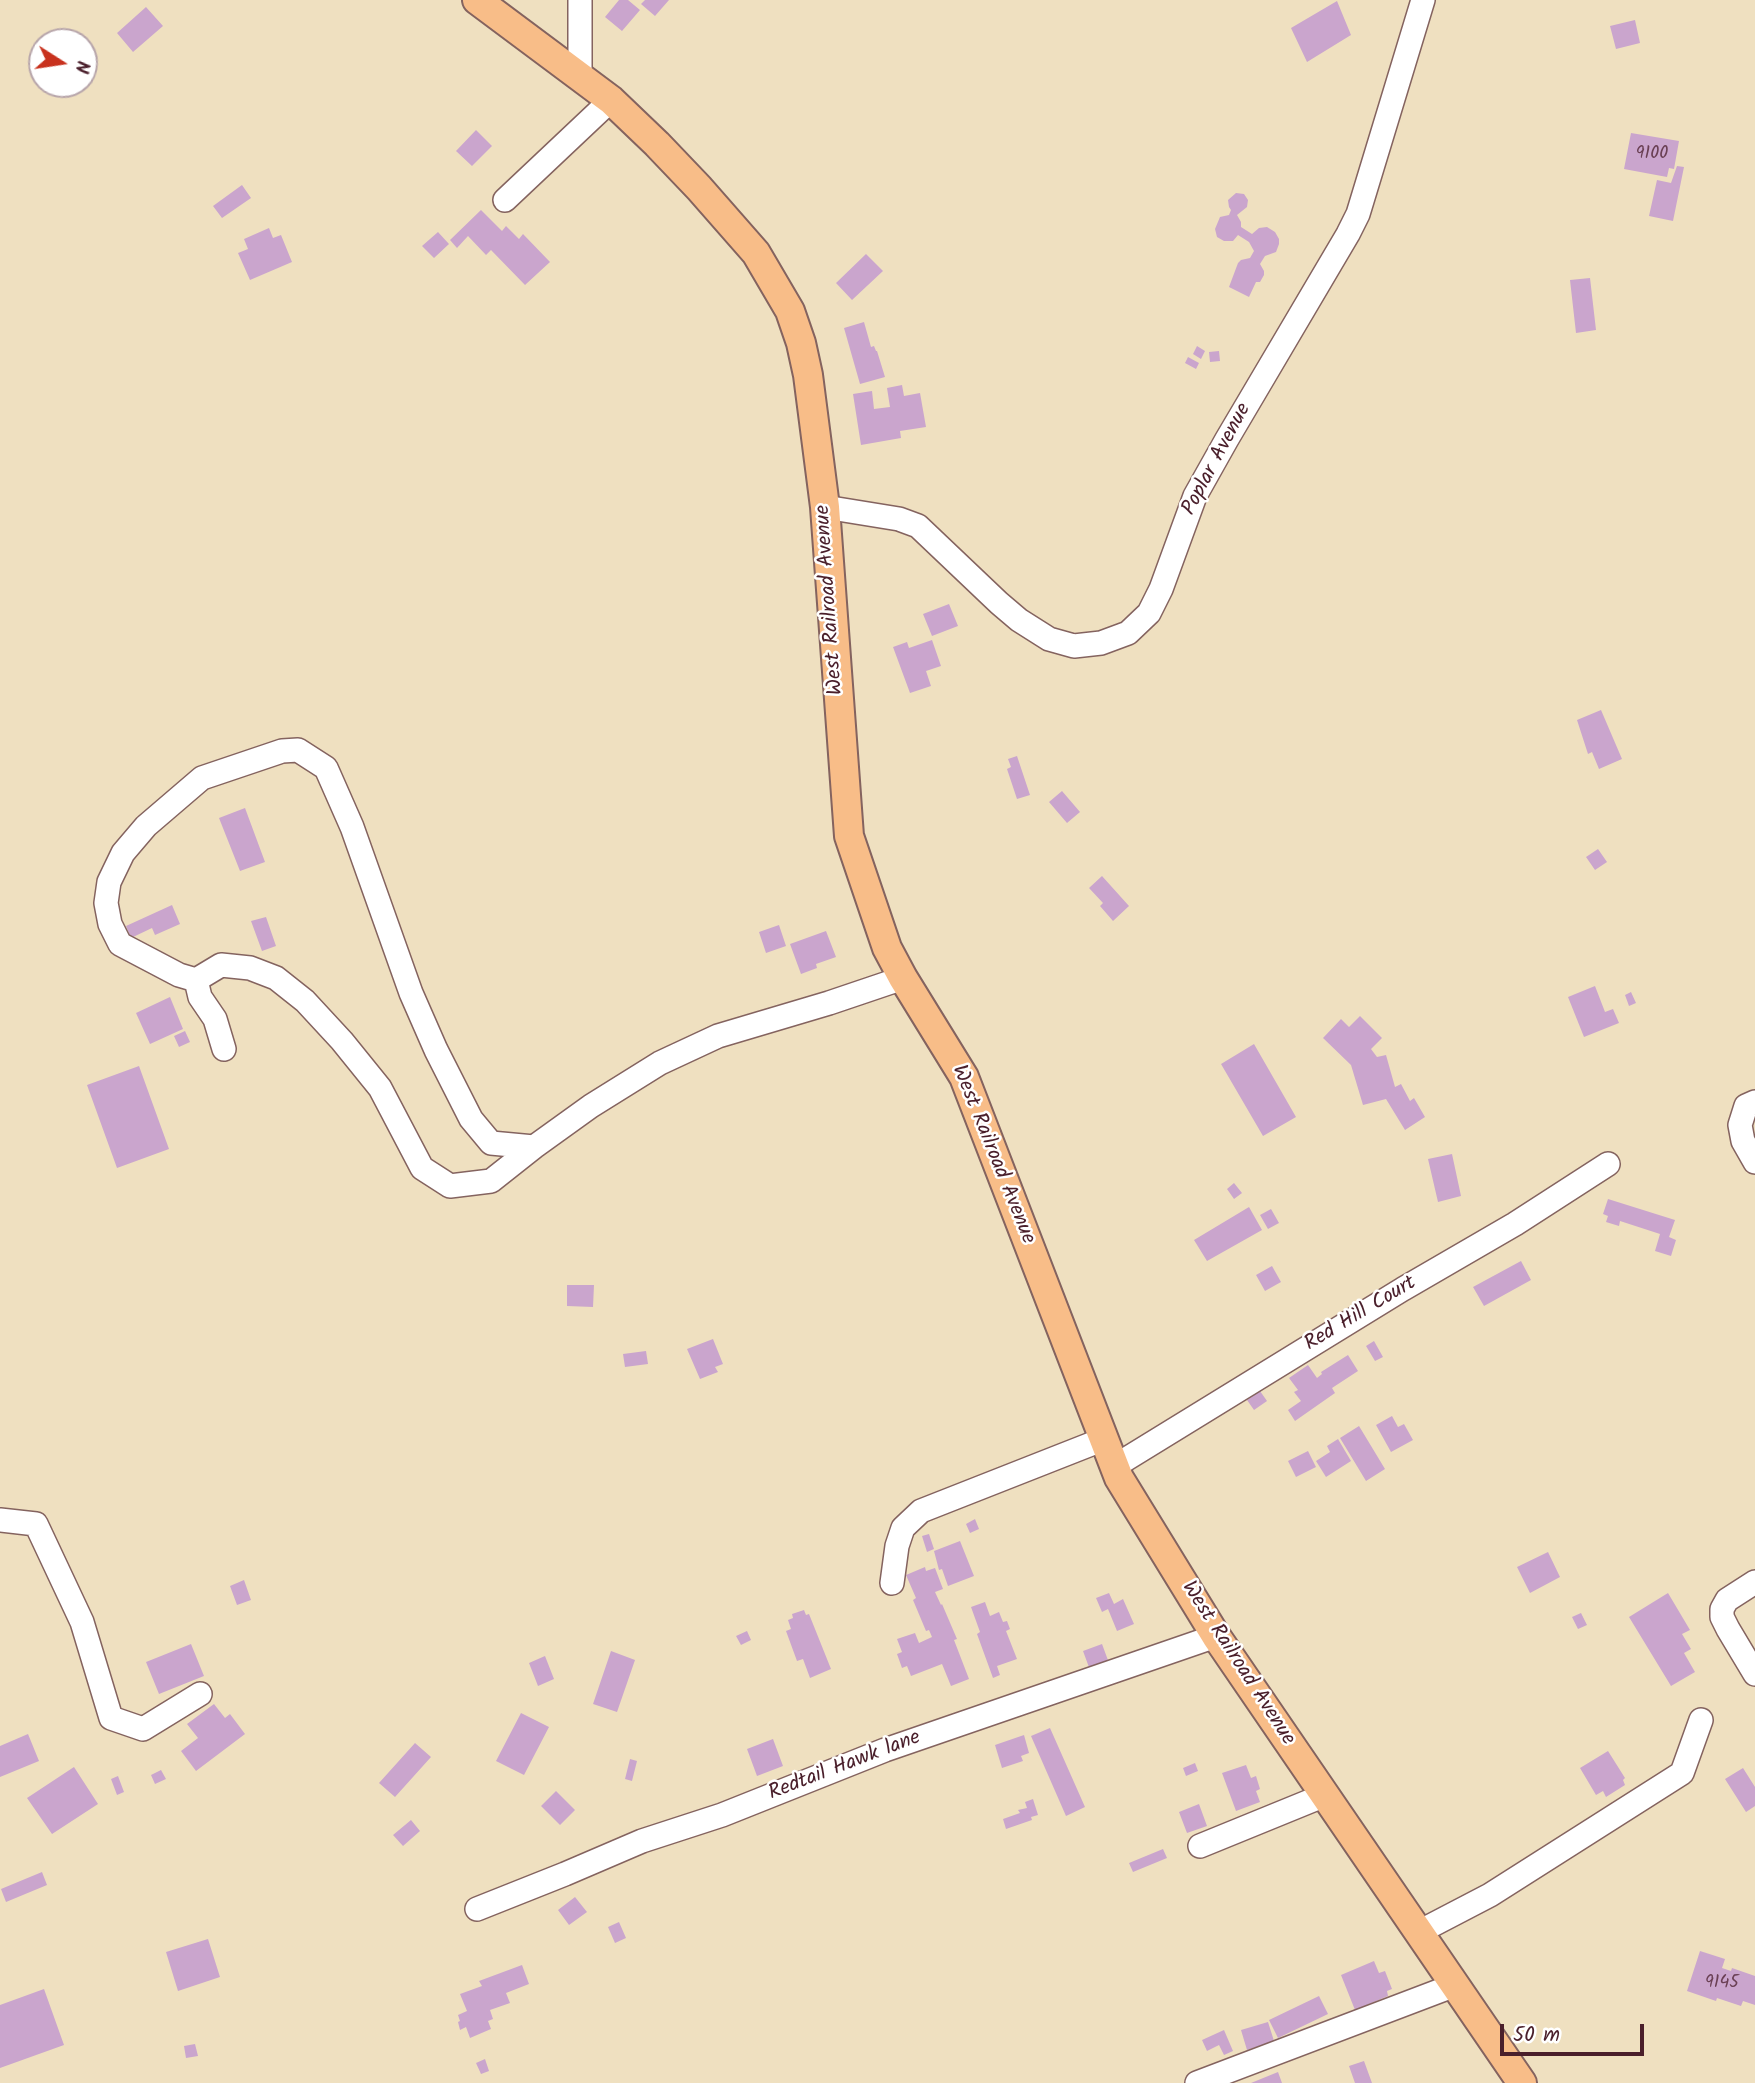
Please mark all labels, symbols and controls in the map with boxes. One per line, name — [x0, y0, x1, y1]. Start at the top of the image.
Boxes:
north arrow — [28, 28, 98, 98]
text: N — [66, 58, 98, 76]
house number: 9100 — [1636, 144, 1668, 166]
street label: Poplar Avenue — [1178, 400, 1258, 520]
street label: West Railroad Avenue — [812, 504, 850, 696]
street label: West Railroad Avenue — [945, 1062, 1039, 1248]
street label: Red Hill Court — [1301, 1272, 1421, 1358]
street label: West Railroad Avenue — [1175, 1577, 1299, 1751]
street label: Redtail Hawk lane — [765, 1726, 925, 1808]
house number: 9145 — [1705, 1973, 1739, 1995]
scale bar — [1503, 2010, 1646, 2054]
text: 50 m — [1513, 2019, 1560, 2052]

